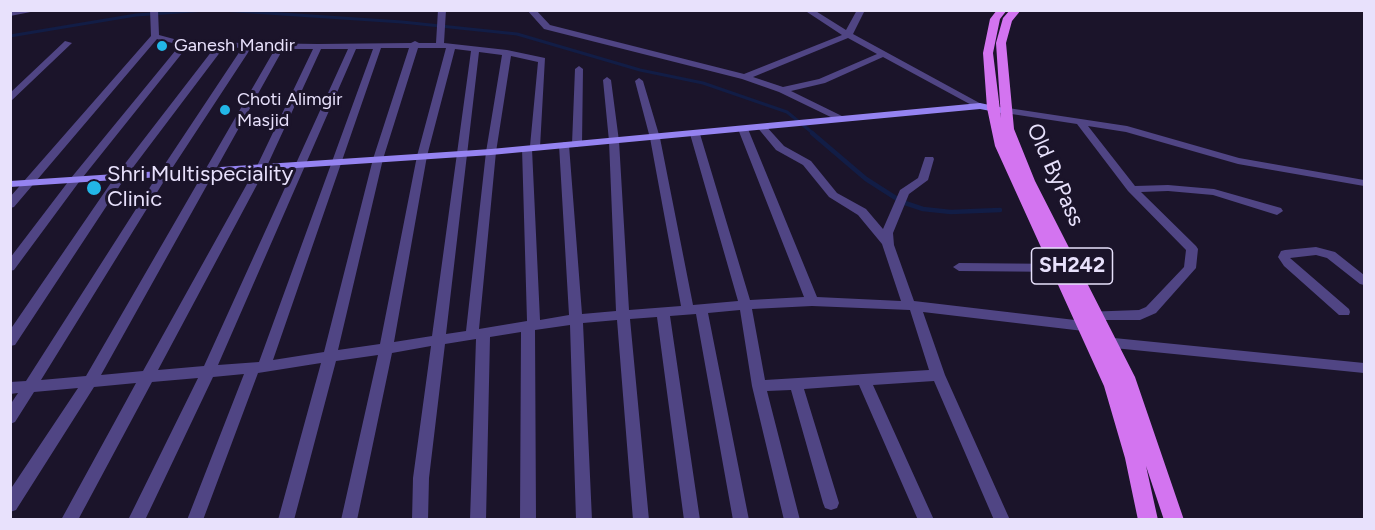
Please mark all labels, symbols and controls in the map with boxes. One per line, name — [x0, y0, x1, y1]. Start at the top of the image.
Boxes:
place label: Ganesh Mandir — [174, 35, 295, 57]
marker: Ganesh Mandir — [155, 39, 169, 53]
place label: Choti Alimgir Masjid — [237, 89, 342, 132]
marker: Choti Alimgir Masjid — [218, 103, 232, 117]
street label: Old ByPass — [1021, 120, 1089, 230]
place label: Shri Multispeciality Clinic — [107, 162, 293, 214]
marker: Shri Multispeciality Clinic — [85, 179, 103, 197]
road number: SH242 — [1032, 248, 1112, 284]

